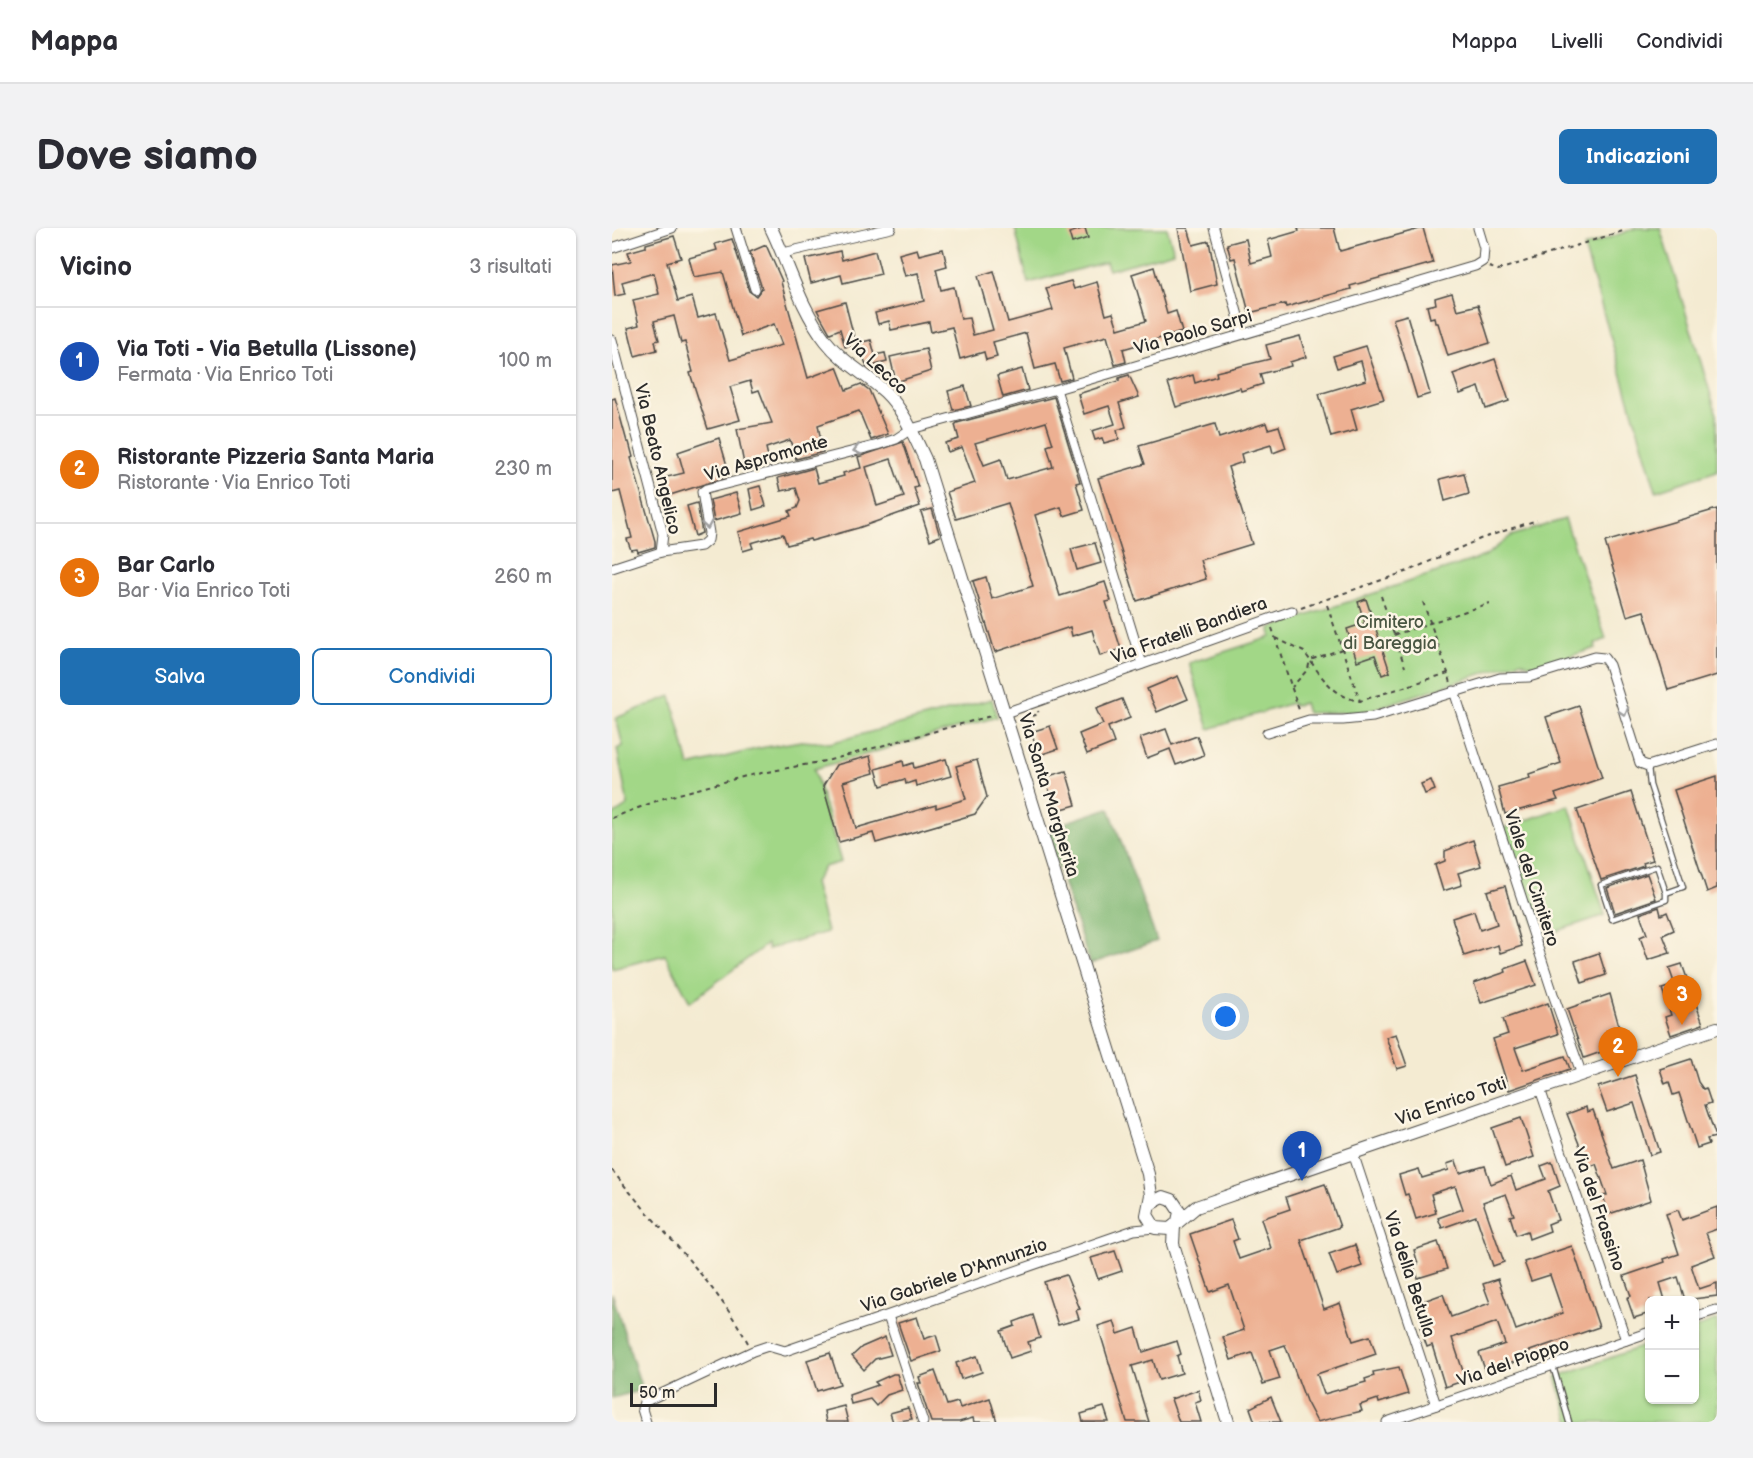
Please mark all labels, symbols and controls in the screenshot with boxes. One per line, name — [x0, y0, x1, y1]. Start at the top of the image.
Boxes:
text: Mappa — [30, 25, 118, 58]
text: Mappa — [1451, 29, 1517, 54]
text: Livelli — [1550, 29, 1603, 54]
text: Condividi — [1636, 29, 1723, 54]
button: Indicazioni — [1559, 129, 1717, 184]
text: Dove siamo — [36, 131, 258, 182]
text: Vicino — [60, 252, 132, 283]
text: 3 risultati — [469, 255, 552, 279]
street label: Via Paolo Sarpi — [1131, 306, 1255, 359]
street label: Via Lecco — [839, 329, 912, 399]
text: Via Toti - Via Betulla (Lissone) — [117, 336, 417, 363]
text: 1 — [75, 349, 84, 373]
text: 100 m — [499, 349, 552, 373]
text: Fermata · Via Enrico Toti — [117, 363, 333, 387]
street label: Via Beato Angelico — [630, 382, 685, 536]
street label: Via Aspromonte — [702, 431, 831, 486]
one-way arrow — [852, 443, 863, 455]
text: Ristorante Pizzeria Santa Maria — [117, 444, 434, 471]
text: 2 — [74, 457, 85, 481]
text: 230 m — [495, 457, 552, 481]
text: Ristorante · Via Enrico Toti — [117, 471, 351, 495]
one-way arrow — [700, 520, 713, 530]
text: Bar Carlo — [117, 552, 215, 579]
text: 3 — [74, 565, 85, 589]
text: 260 m — [494, 565, 552, 589]
text: Bar · Via Enrico Toti — [117, 579, 290, 603]
street label: Via Fratelli Bandiera — [1108, 592, 1270, 668]
park label: Cimitero di Bareggia — [1343, 612, 1437, 654]
button: Salva — [60, 648, 300, 705]
button: Condividi — [312, 648, 552, 705]
one-way arrow — [1617, 706, 1629, 717]
street label: Via Santa Margherita — [1014, 711, 1083, 880]
street label: Viale del Cimitero — [1499, 807, 1564, 949]
pin: 3 — [1662, 976, 1702, 1025]
your location — [1211, 1002, 1240, 1031]
pin: 2 — [1598, 1028, 1638, 1077]
street label: Via Enrico Toti — [1393, 1073, 1509, 1130]
pin: 1 — [1282, 1132, 1322, 1181]
street label: Via del Frassino — [1567, 1144, 1630, 1274]
street label: Via della Betulla — [1379, 1209, 1440, 1340]
street label: Via Gabriele D'Annunzio — [858, 1234, 1050, 1317]
map controls — [1645, 1296, 1699, 1404]
button: + — [1645, 1296, 1699, 1350]
street label: Via del Pioppo — [1454, 1333, 1572, 1391]
button: − — [1645, 1350, 1699, 1404]
scale bar — [630, 1380, 717, 1408]
text: 50 m — [639, 1384, 675, 1403]

